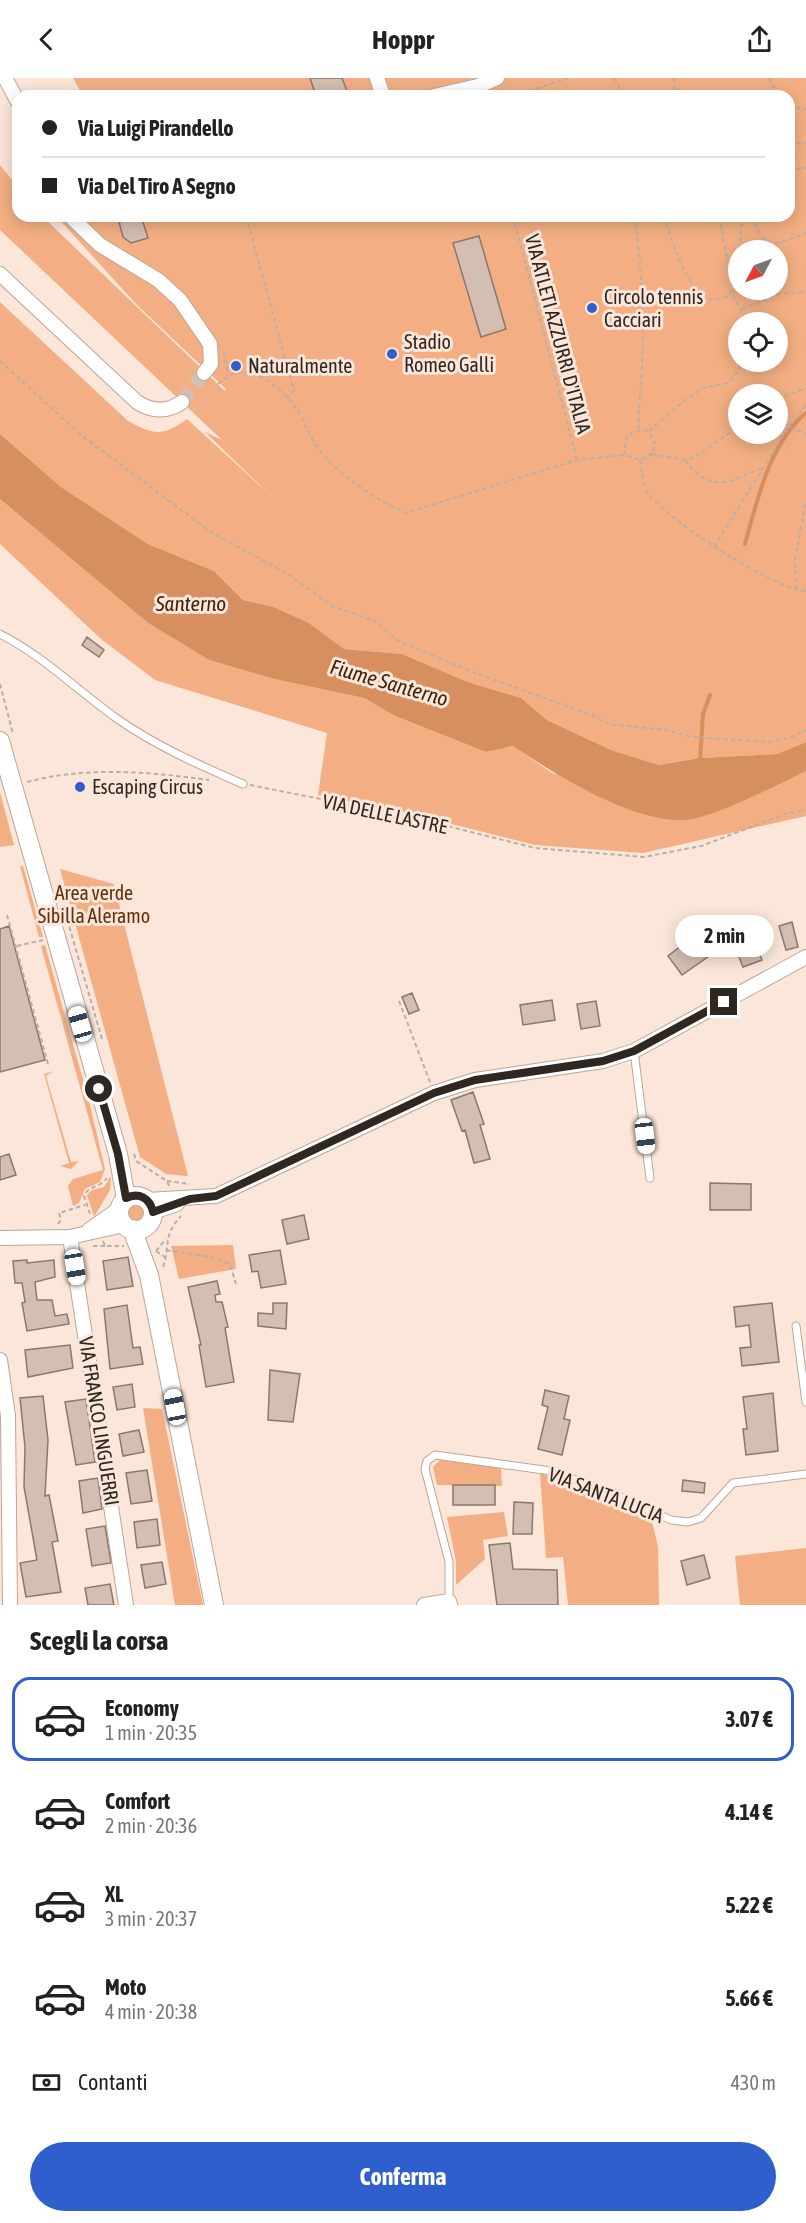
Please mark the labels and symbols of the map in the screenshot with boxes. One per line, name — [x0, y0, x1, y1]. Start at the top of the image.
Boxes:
street label: VIA ATLETI AZZURRI D'ITALIA — [521, 232, 596, 436]
north arrow — [728, 240, 788, 300]
place label: Circolo tennis Cacciari — [604, 285, 703, 331]
marker: Circolo tennis Cacciari — [585, 301, 599, 315]
place label: Stadio Romeo Galli — [404, 330, 494, 376]
marker: Stadio Romeo Galli — [385, 347, 399, 361]
place label: Naturalmente — [248, 354, 352, 377]
marker: Naturalmente — [229, 359, 243, 373]
water label: Santerno — [155, 591, 226, 615]
water label: Fiume Santerno — [328, 654, 451, 710]
place label: Escaping Circus — [92, 775, 203, 798]
marker: Escaping Circus — [73, 780, 87, 794]
street label: VIA DELLE LASTRE — [321, 789, 450, 838]
park label: Area verde Sibilla Aleramo — [38, 881, 150, 927]
callout: 2 min — [674, 915, 774, 957]
route end — [710, 988, 737, 1015]
car — [66, 1004, 94, 1044]
route start — [85, 1075, 112, 1102]
car — [634, 1117, 656, 1155]
car — [63, 1248, 87, 1286]
street label: VIA FRANCO LINGUERRI — [75, 1335, 124, 1507]
car — [163, 1388, 187, 1426]
street label: VIA SANTA LUCIA — [545, 1462, 667, 1527]

